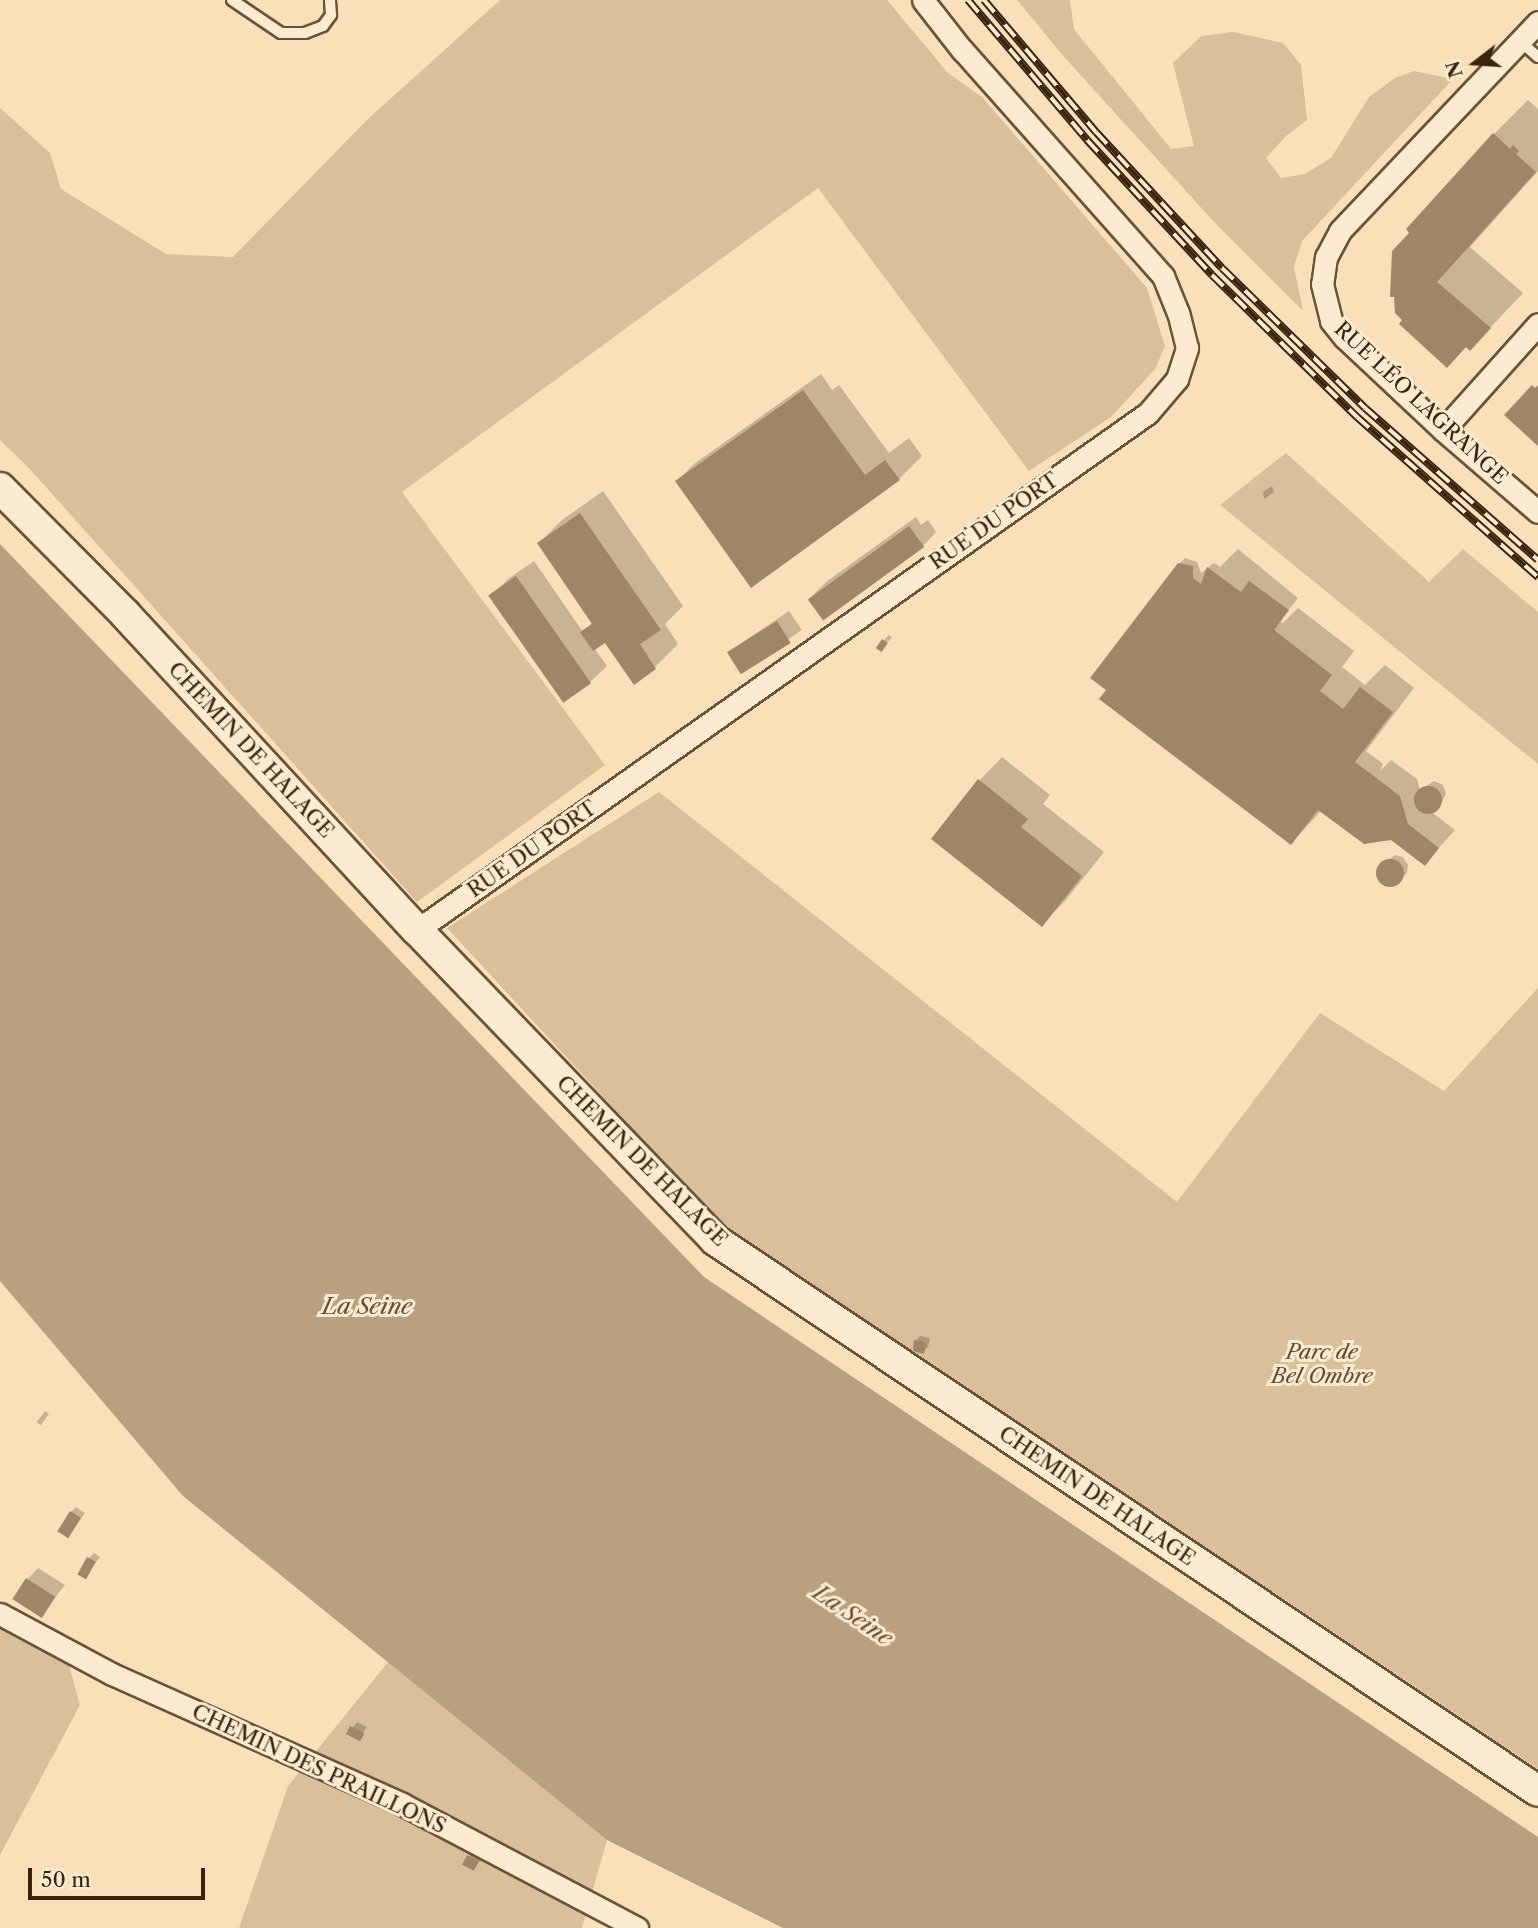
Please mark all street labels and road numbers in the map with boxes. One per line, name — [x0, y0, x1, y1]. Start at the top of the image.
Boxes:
street label: RUE LÉO LAGRANGE — [1329, 316, 1513, 490]
street label: RUE DU PORT — [925, 467, 1063, 575]
street label: CHEMIN DE HALAGE — [163, 657, 339, 843]
street label: RUE DU PORT — [463, 795, 601, 903]
street label: CHEMIN DE HALAGE — [551, 1070, 733, 1252]
street label: CHEMIN DE HALAGE — [994, 1421, 1200, 1571]
street label: CHEMIN DES PRAILLONS — [188, 1699, 450, 1839]

